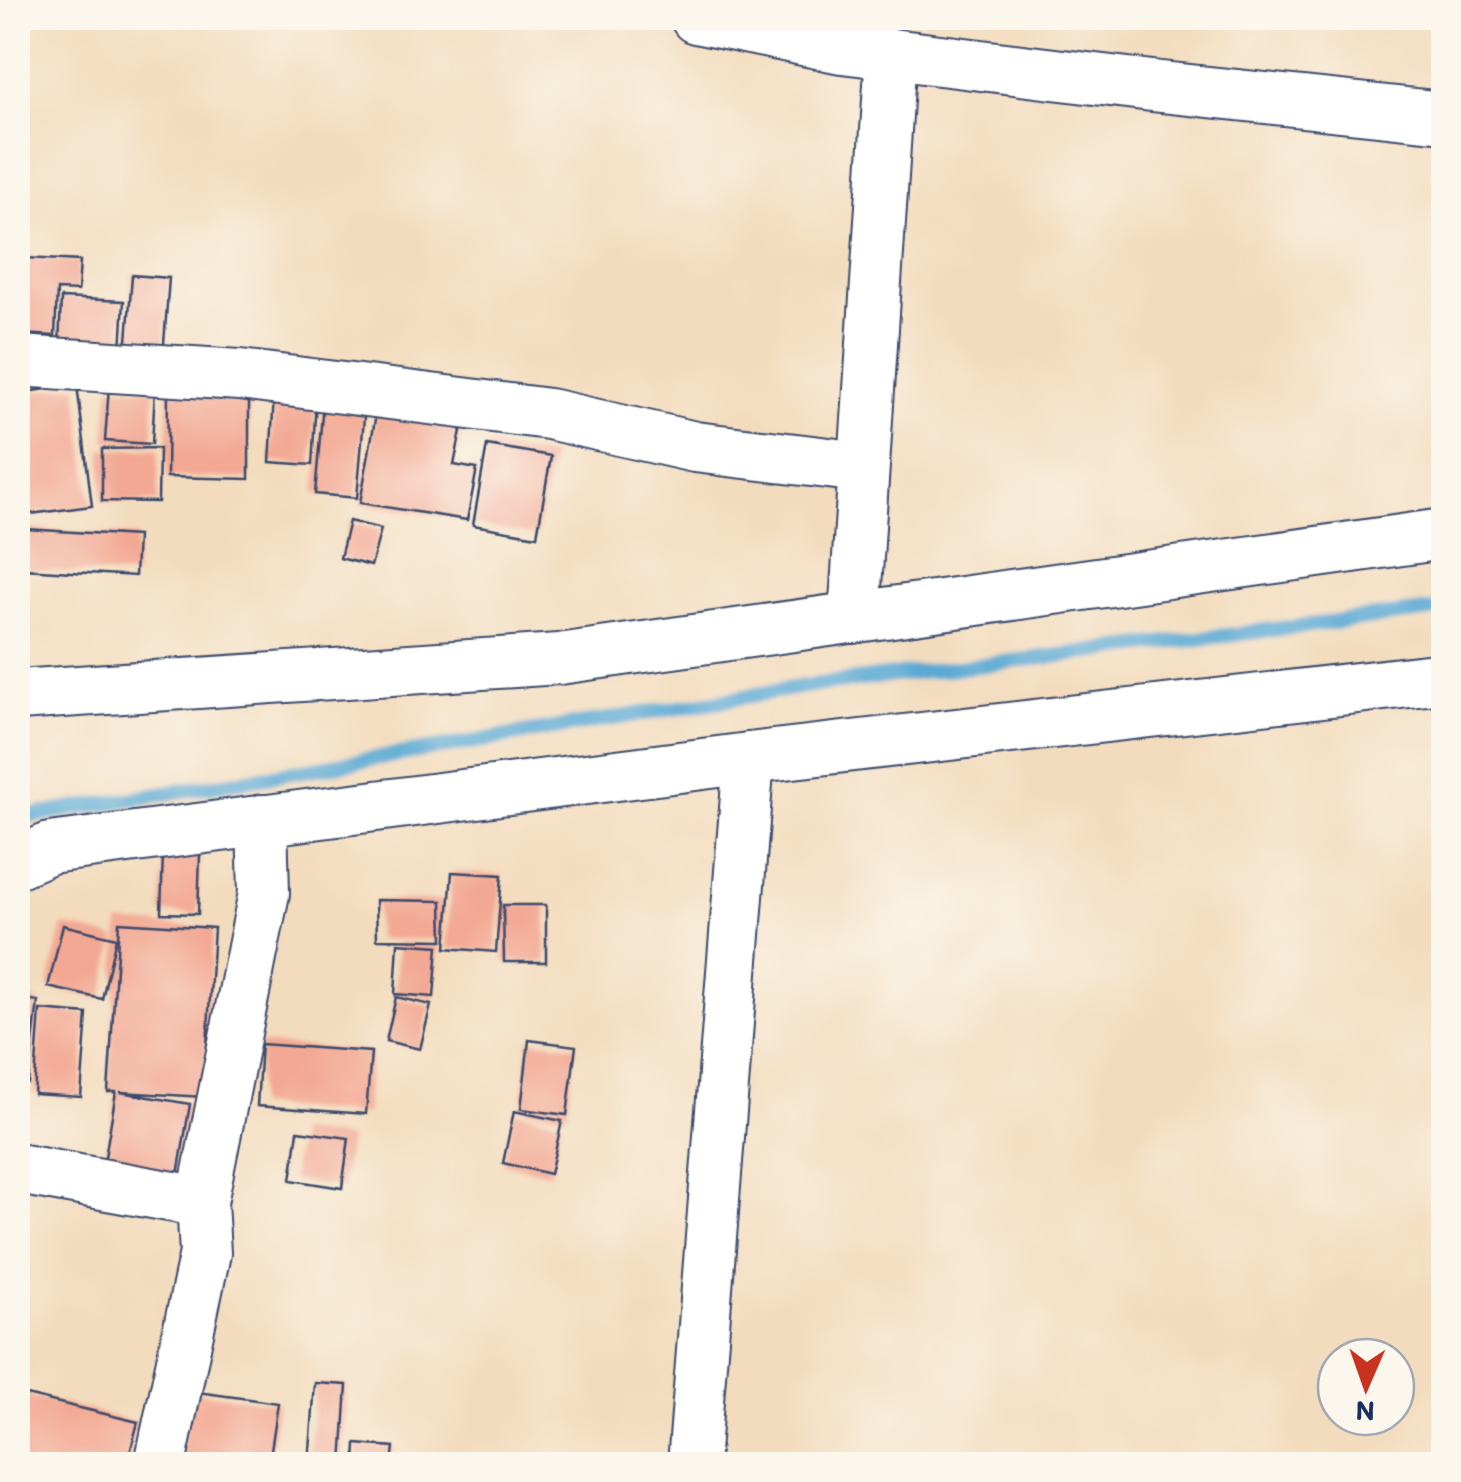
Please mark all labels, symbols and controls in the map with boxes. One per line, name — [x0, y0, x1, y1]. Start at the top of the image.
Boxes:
north arrow — [1316, 1337, 1416, 1437]
text: N — [1355, 1395, 1375, 1429]

